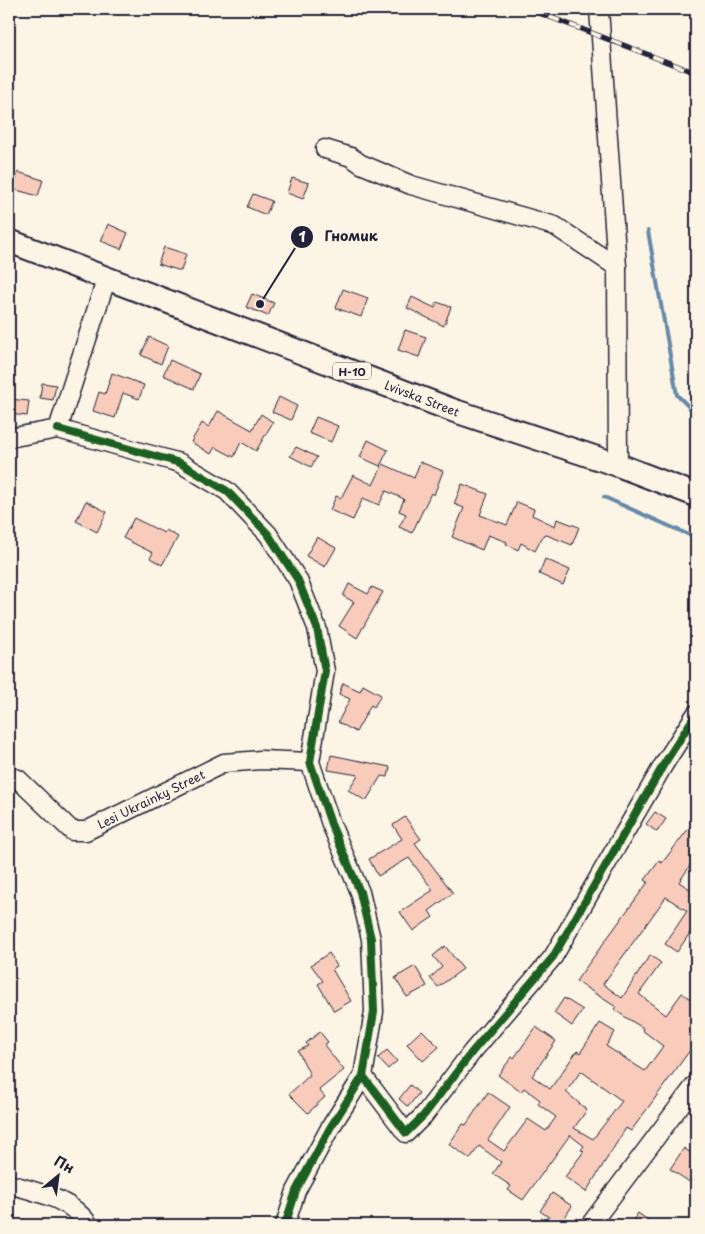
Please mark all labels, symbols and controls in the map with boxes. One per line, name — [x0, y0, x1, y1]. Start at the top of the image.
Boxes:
callout: Гномик — [290, 222, 388, 251]
text: 1 — [298, 224, 306, 247]
text: Гномик — [324, 225, 378, 246]
road number: Н-10 — [333, 362, 371, 380]
street label: Lvivska Street — [382, 375, 462, 421]
street label: Lesi Ukrainky Street — [94, 765, 208, 833]
text: Пн — [51, 1150, 79, 1178]
north arrow — [32, 1152, 82, 1202]

